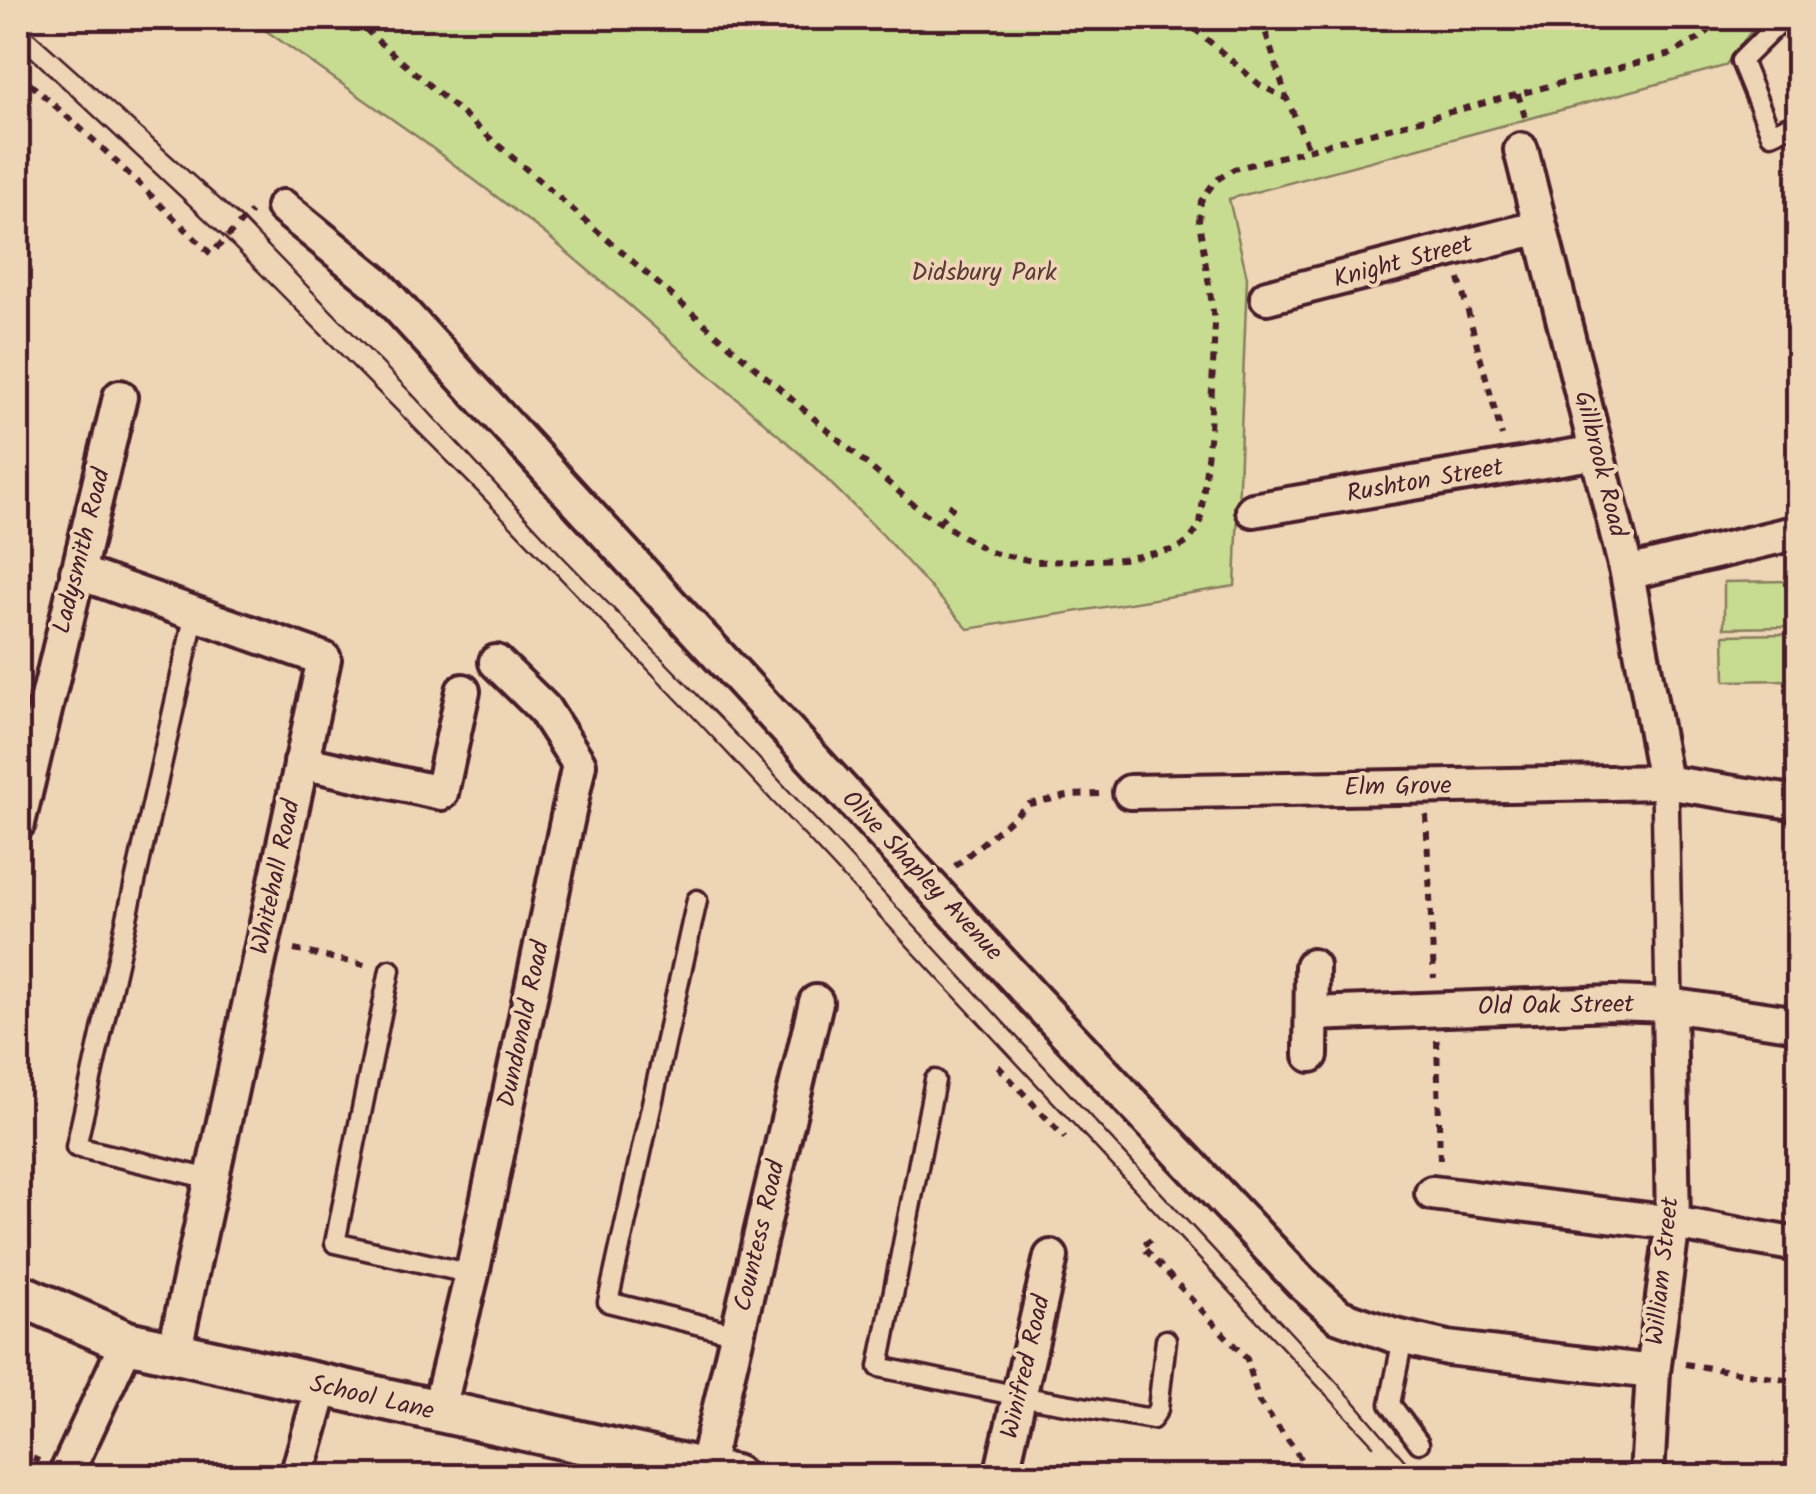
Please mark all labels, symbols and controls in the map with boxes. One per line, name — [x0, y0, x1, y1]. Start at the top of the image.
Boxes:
street label: Knight Street — [1329, 224, 1477, 300]
park label: Didsbury Park — [911, 253, 1057, 293]
street label: Gillbrook Road — [1563, 387, 1638, 543]
street label: Rushton Street — [1344, 447, 1507, 514]
street label: Ladysmith Road — [42, 463, 122, 638]
street label: Elm Grove — [1344, 766, 1452, 808]
street label: Olive Shapley Avenue — [832, 781, 1012, 971]
street label: Whitehall Road — [240, 794, 312, 958]
street label: Dundonald Road — [487, 936, 561, 1111]
street label: Old Oak Street — [1478, 985, 1635, 1027]
street label: Countess Road — [723, 1155, 797, 1316]
street label: William Street — [1635, 1195, 1691, 1347]
street label: Winifred Road — [990, 1290, 1062, 1443]
street label: School Lane — [306, 1364, 438, 1432]

